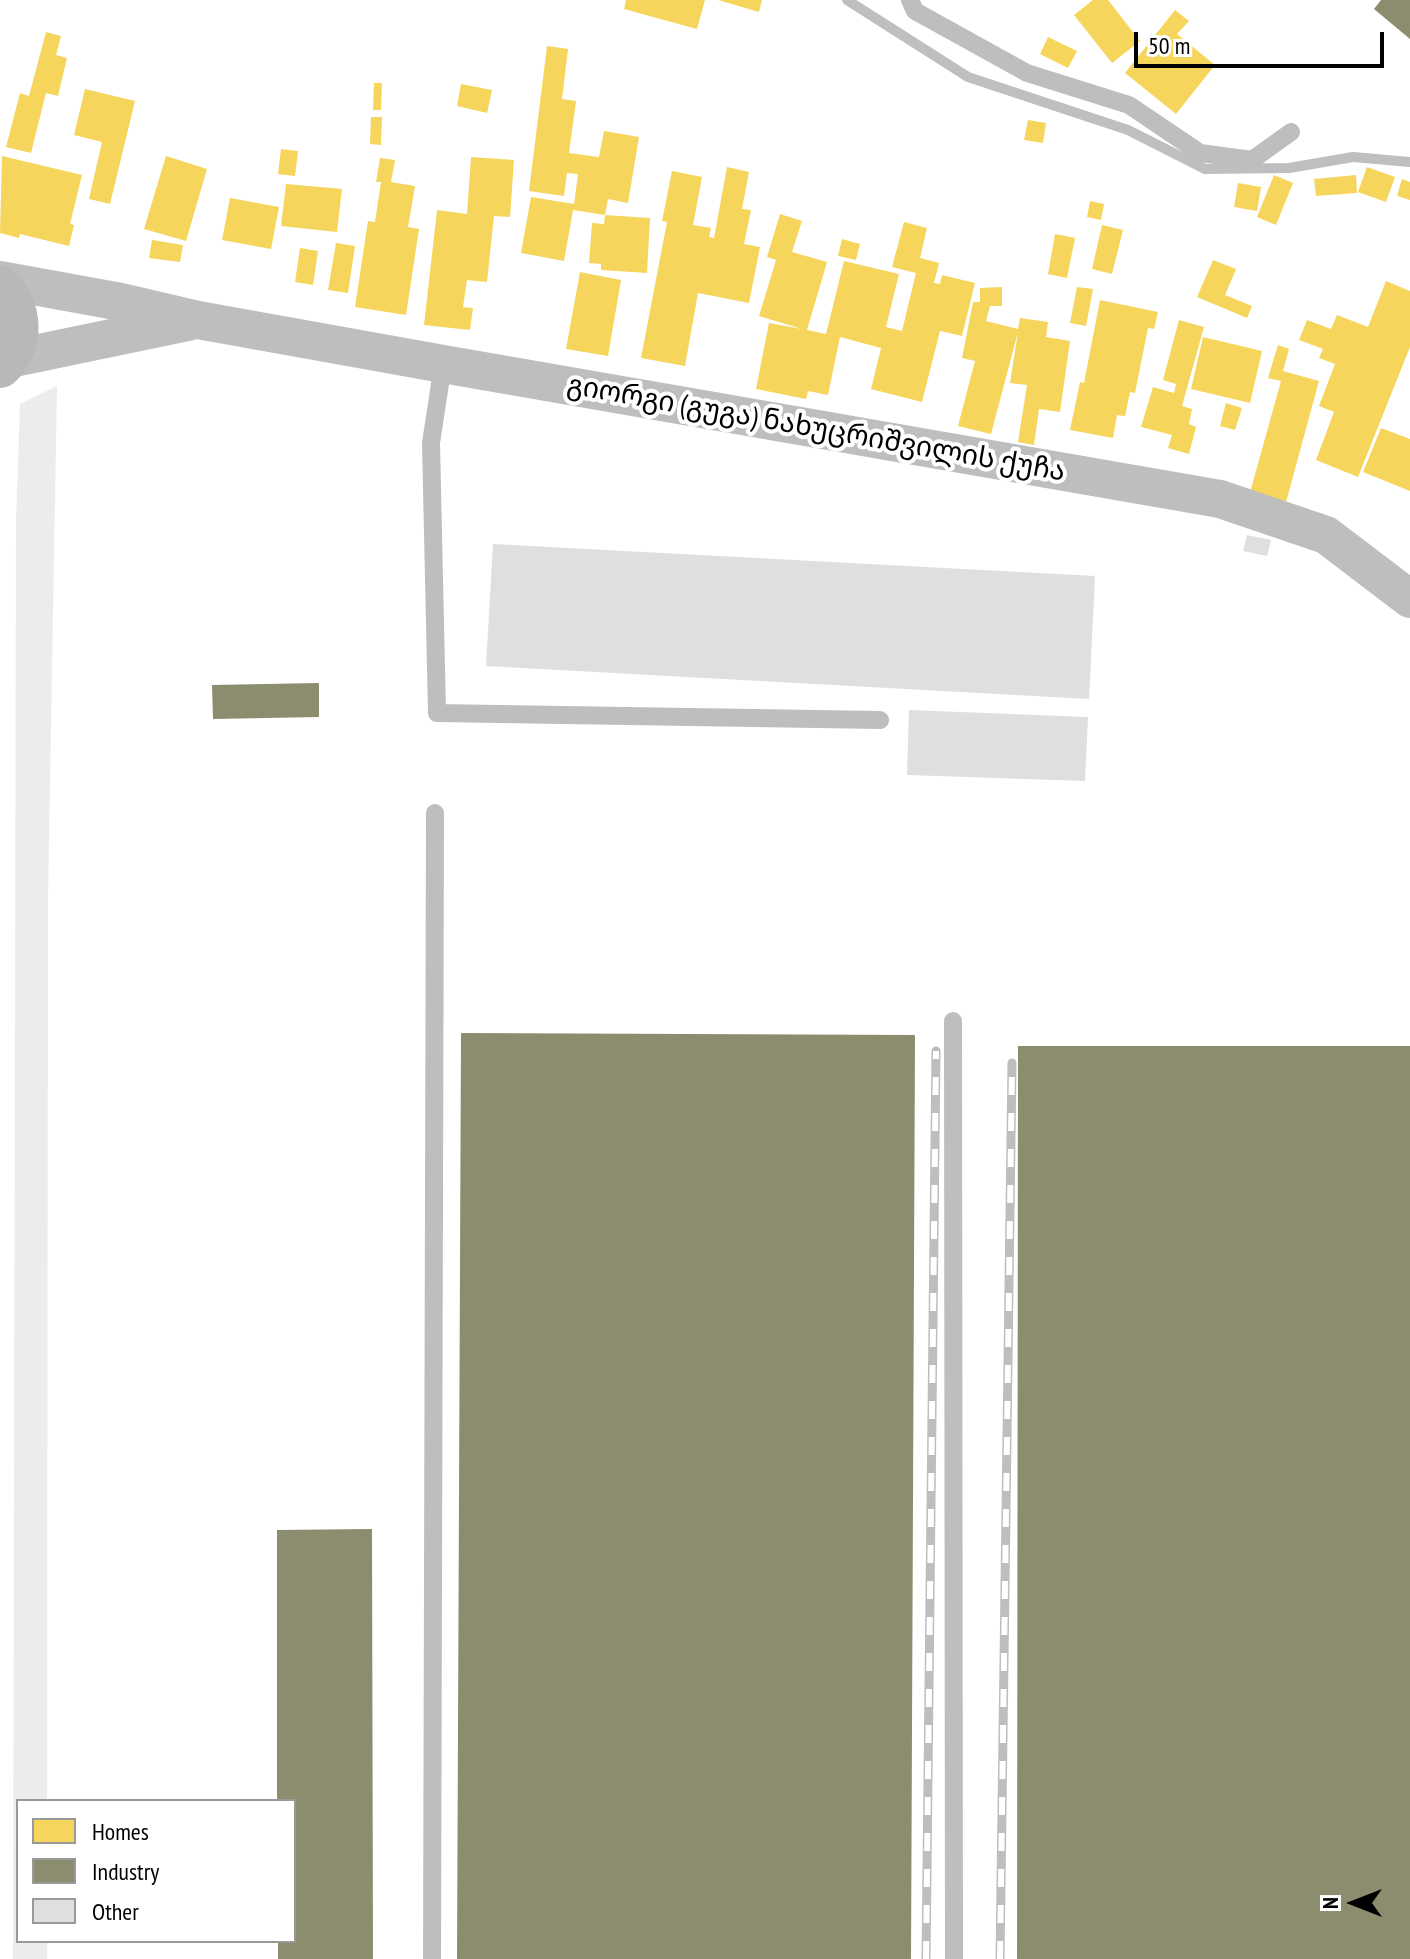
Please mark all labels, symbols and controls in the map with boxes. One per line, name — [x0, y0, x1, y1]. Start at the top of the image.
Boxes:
scale bar — [1138, 16, 1388, 66]
text: 50 m — [1148, 30, 1190, 61]
street label: გიორგი (გუგა) ნახუცრიშვილის ქუჩა — [564, 369, 1068, 489]
legend — [16, 1799, 296, 1943]
text: Homes — [92, 1816, 149, 1847]
text: Industry — [92, 1856, 159, 1887]
north arrow — [1314, 1863, 1394, 1943]
text: Other — [92, 1896, 139, 1927]
text: N — [1316, 1897, 1344, 1909]

